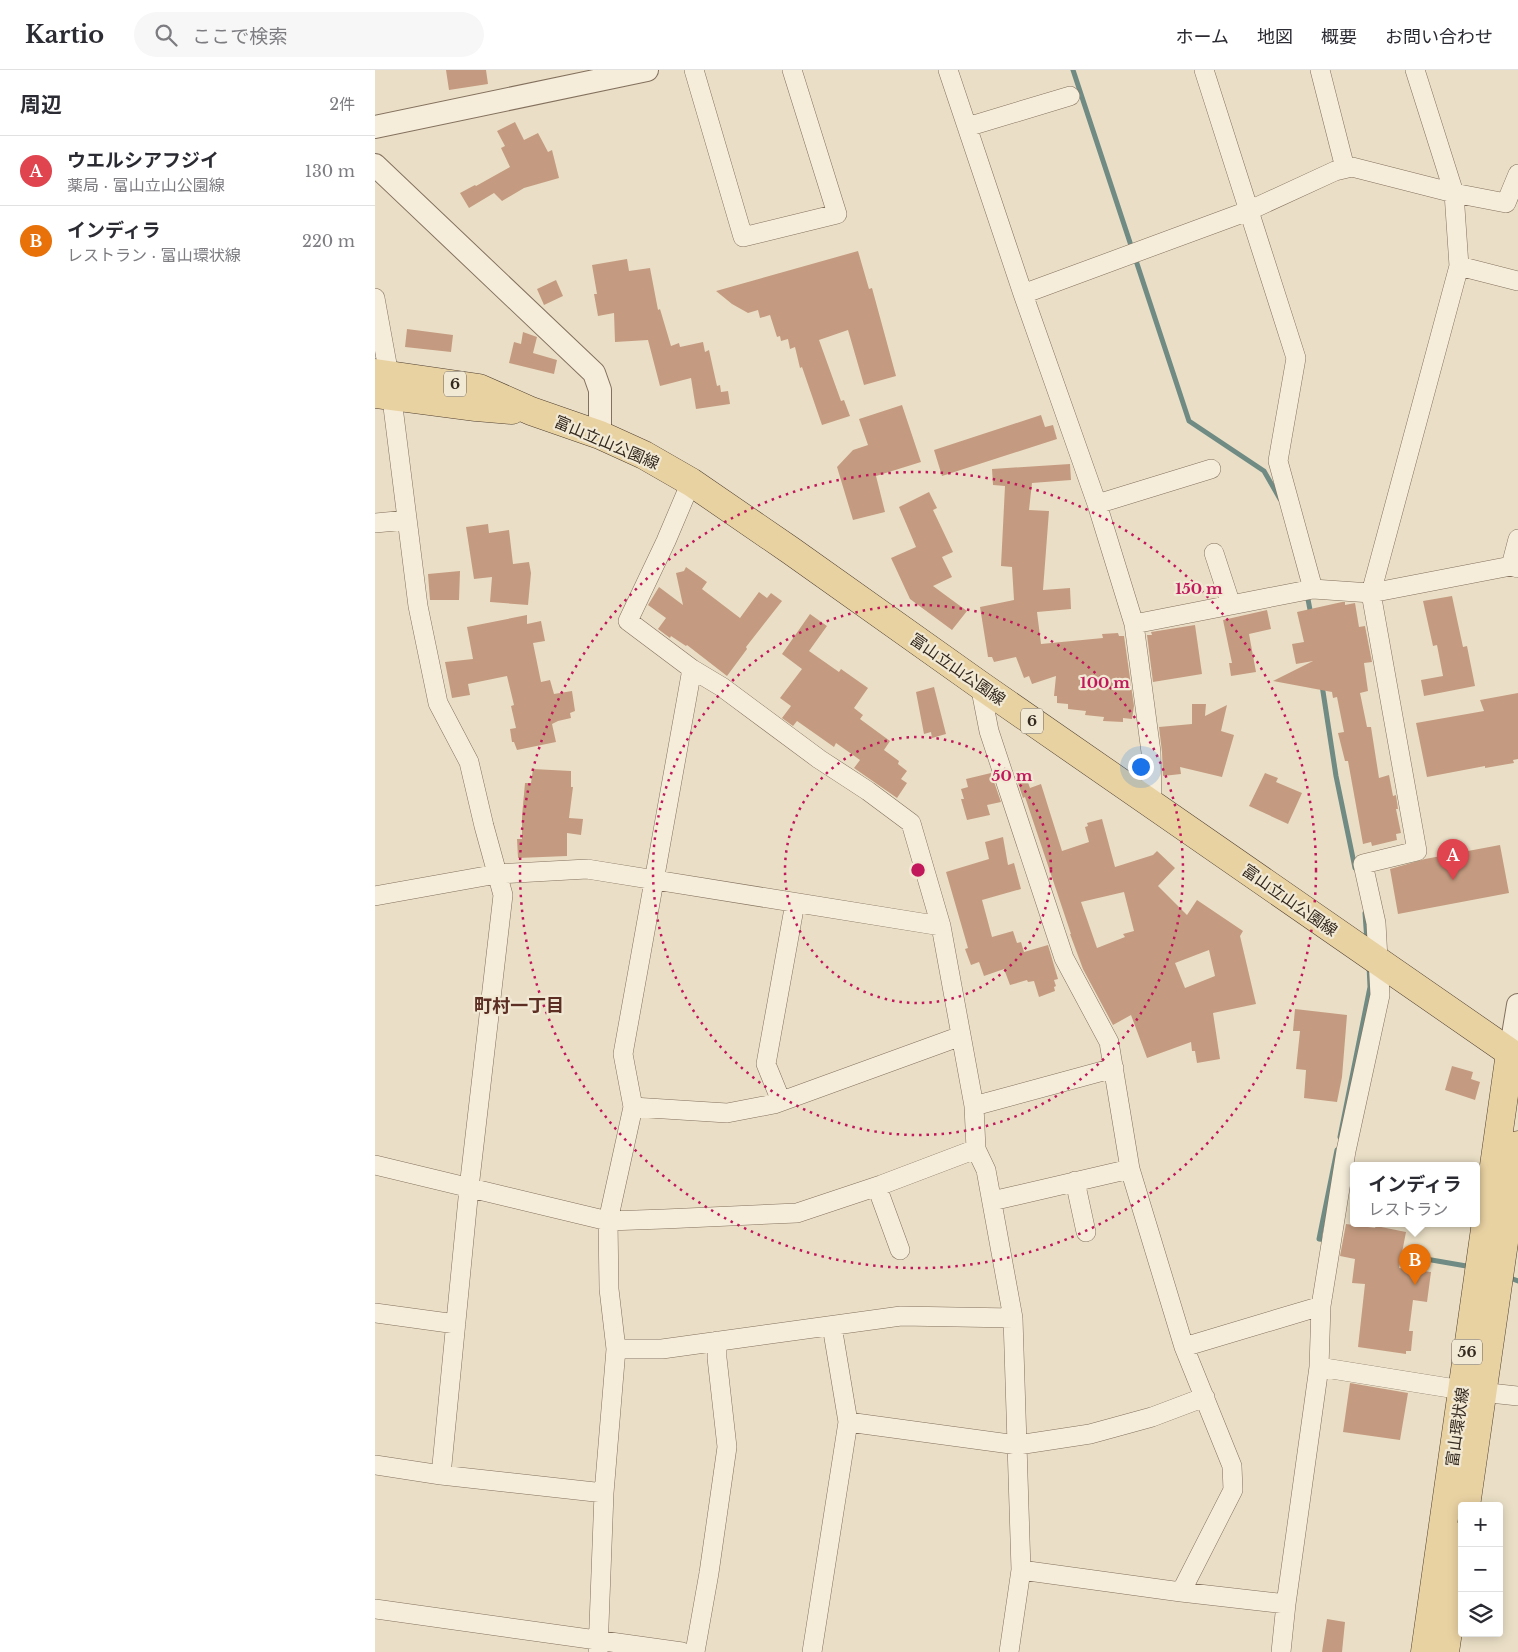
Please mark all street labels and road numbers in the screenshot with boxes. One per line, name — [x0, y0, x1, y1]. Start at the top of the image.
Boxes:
road number: 6 — [444, 372, 466, 396]
street label: 富山立山公園線 — [552, 411, 662, 473]
street label: 富山立山公園線 — [906, 629, 1010, 709]
road number: 6 — [1021, 708, 1043, 734]
street label: 富山立山公園線 — [1238, 860, 1342, 940]
road number: 56 — [1452, 1340, 1482, 1364]
street label: 富山環状線 — [1442, 1386, 1472, 1468]

